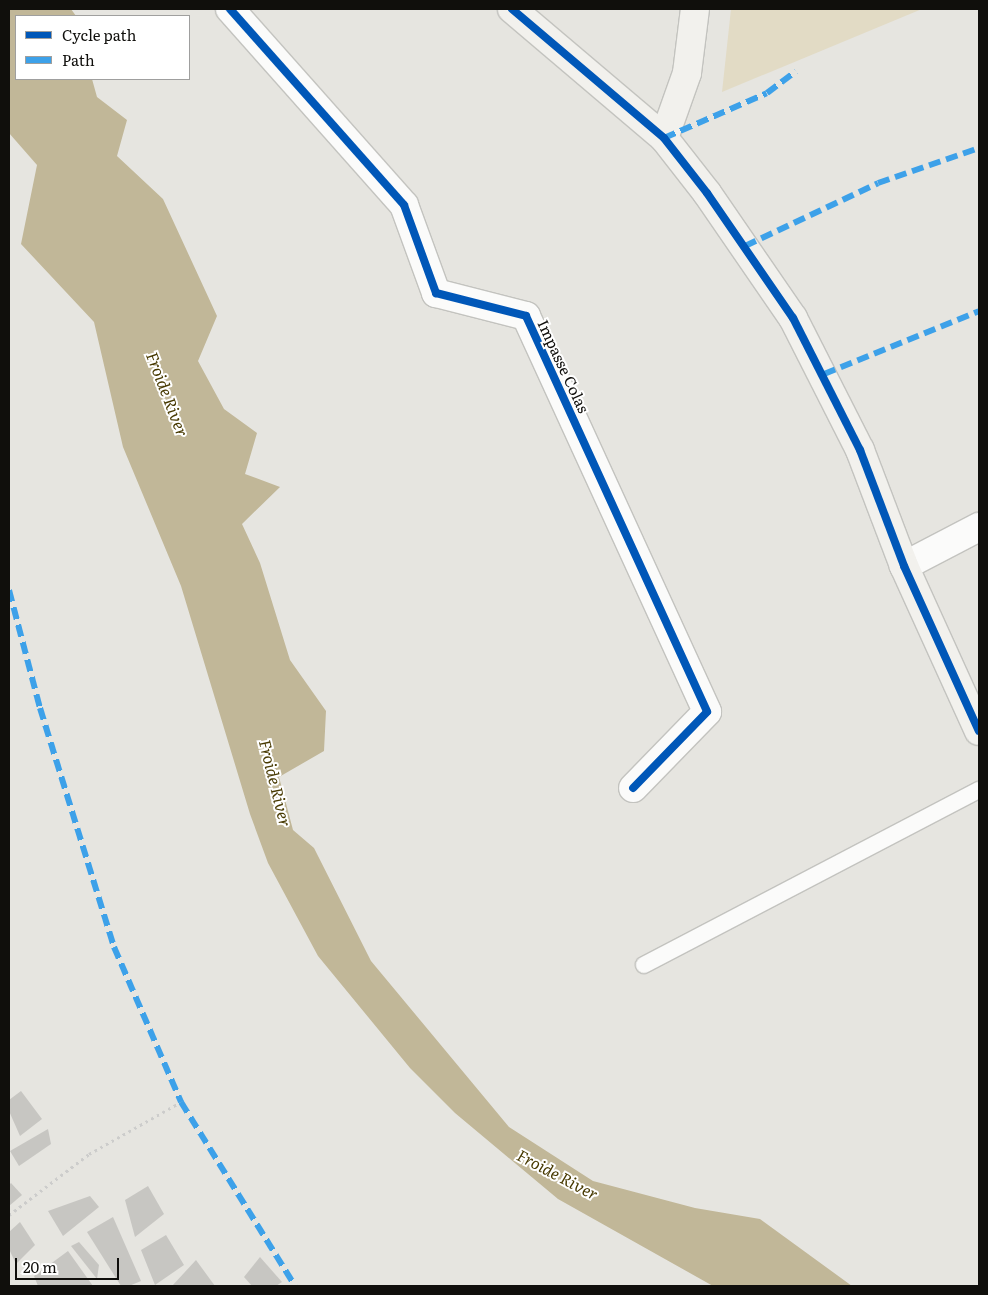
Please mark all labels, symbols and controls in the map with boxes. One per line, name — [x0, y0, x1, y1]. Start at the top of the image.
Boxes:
legend — [15, 15, 190, 80]
text: Cycle path — [62, 23, 136, 46]
text: Path — [62, 48, 95, 71]
street label: Impasse Colas — [535, 316, 593, 416]
water label: Froide River — [143, 349, 193, 439]
water label: Froide River — [256, 738, 296, 828]
water label: Froide River — [514, 1145, 602, 1203]
scale bar — [18, 1248, 121, 1280]
text: 20 m — [23, 1255, 57, 1278]

